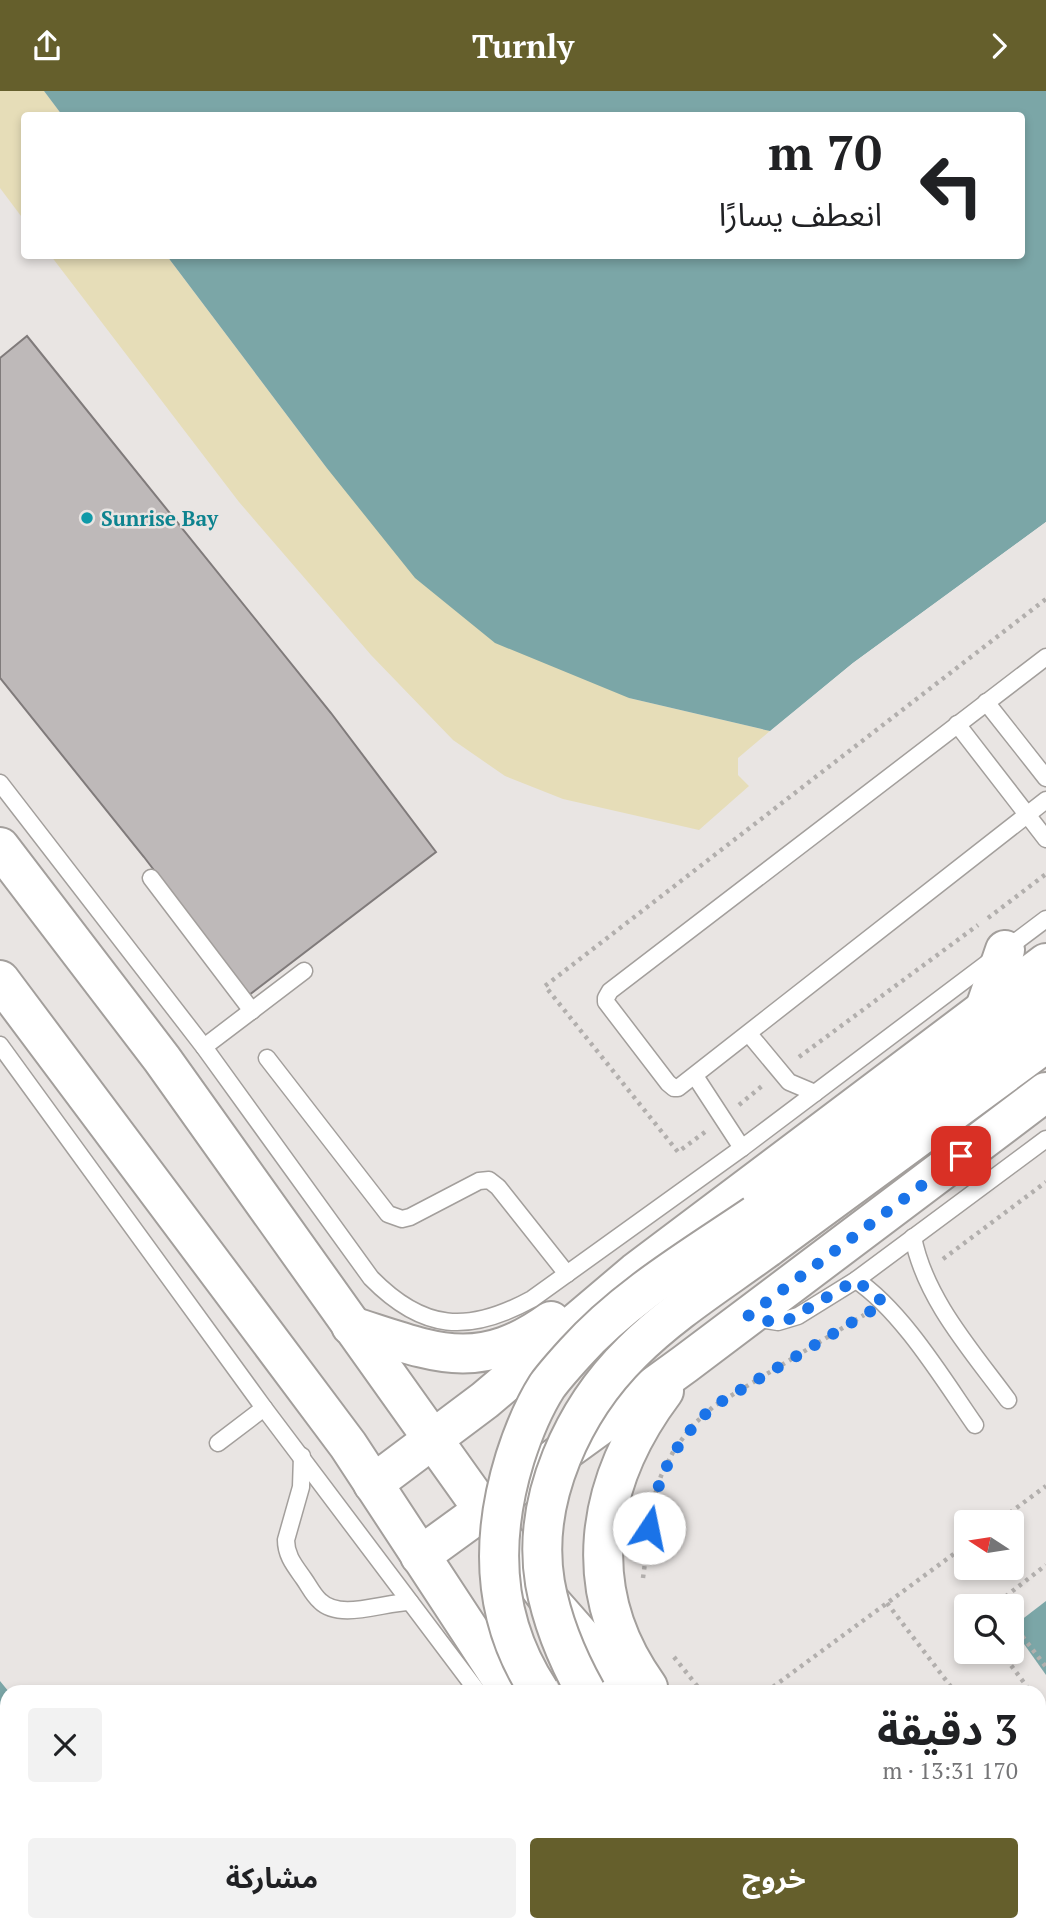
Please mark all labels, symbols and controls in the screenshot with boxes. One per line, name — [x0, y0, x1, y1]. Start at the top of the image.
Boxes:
text: Turnly — [472, 25, 574, 67]
icon: share — [28, 27, 66, 65]
icon: forward — [980, 27, 1018, 65]
text: 70 m — [768, 119, 882, 184]
icon: left — [906, 140, 997, 231]
text: انعطف يسارًا — [719, 193, 882, 235]
place label: Sunrise Bay — [101, 504, 219, 532]
marker: Sunrise Bay — [79, 510, 95, 526]
pin — [931, 1126, 991, 1186]
icon: arrive — [942, 1137, 980, 1175]
position arrow — [612, 1491, 686, 1565]
north arrow — [954, 1510, 1024, 1580]
map controls — [954, 1510, 1024, 1664]
button: search — [954, 1594, 1024, 1664]
text: 3 دقيقة — [877, 1701, 1018, 1757]
button: close — [28, 1708, 102, 1782]
text: 170 m · 13:31 — [883, 1755, 1018, 1786]
button: مشاركة — [28, 1838, 516, 1918]
button: خروج — [530, 1838, 1018, 1918]

